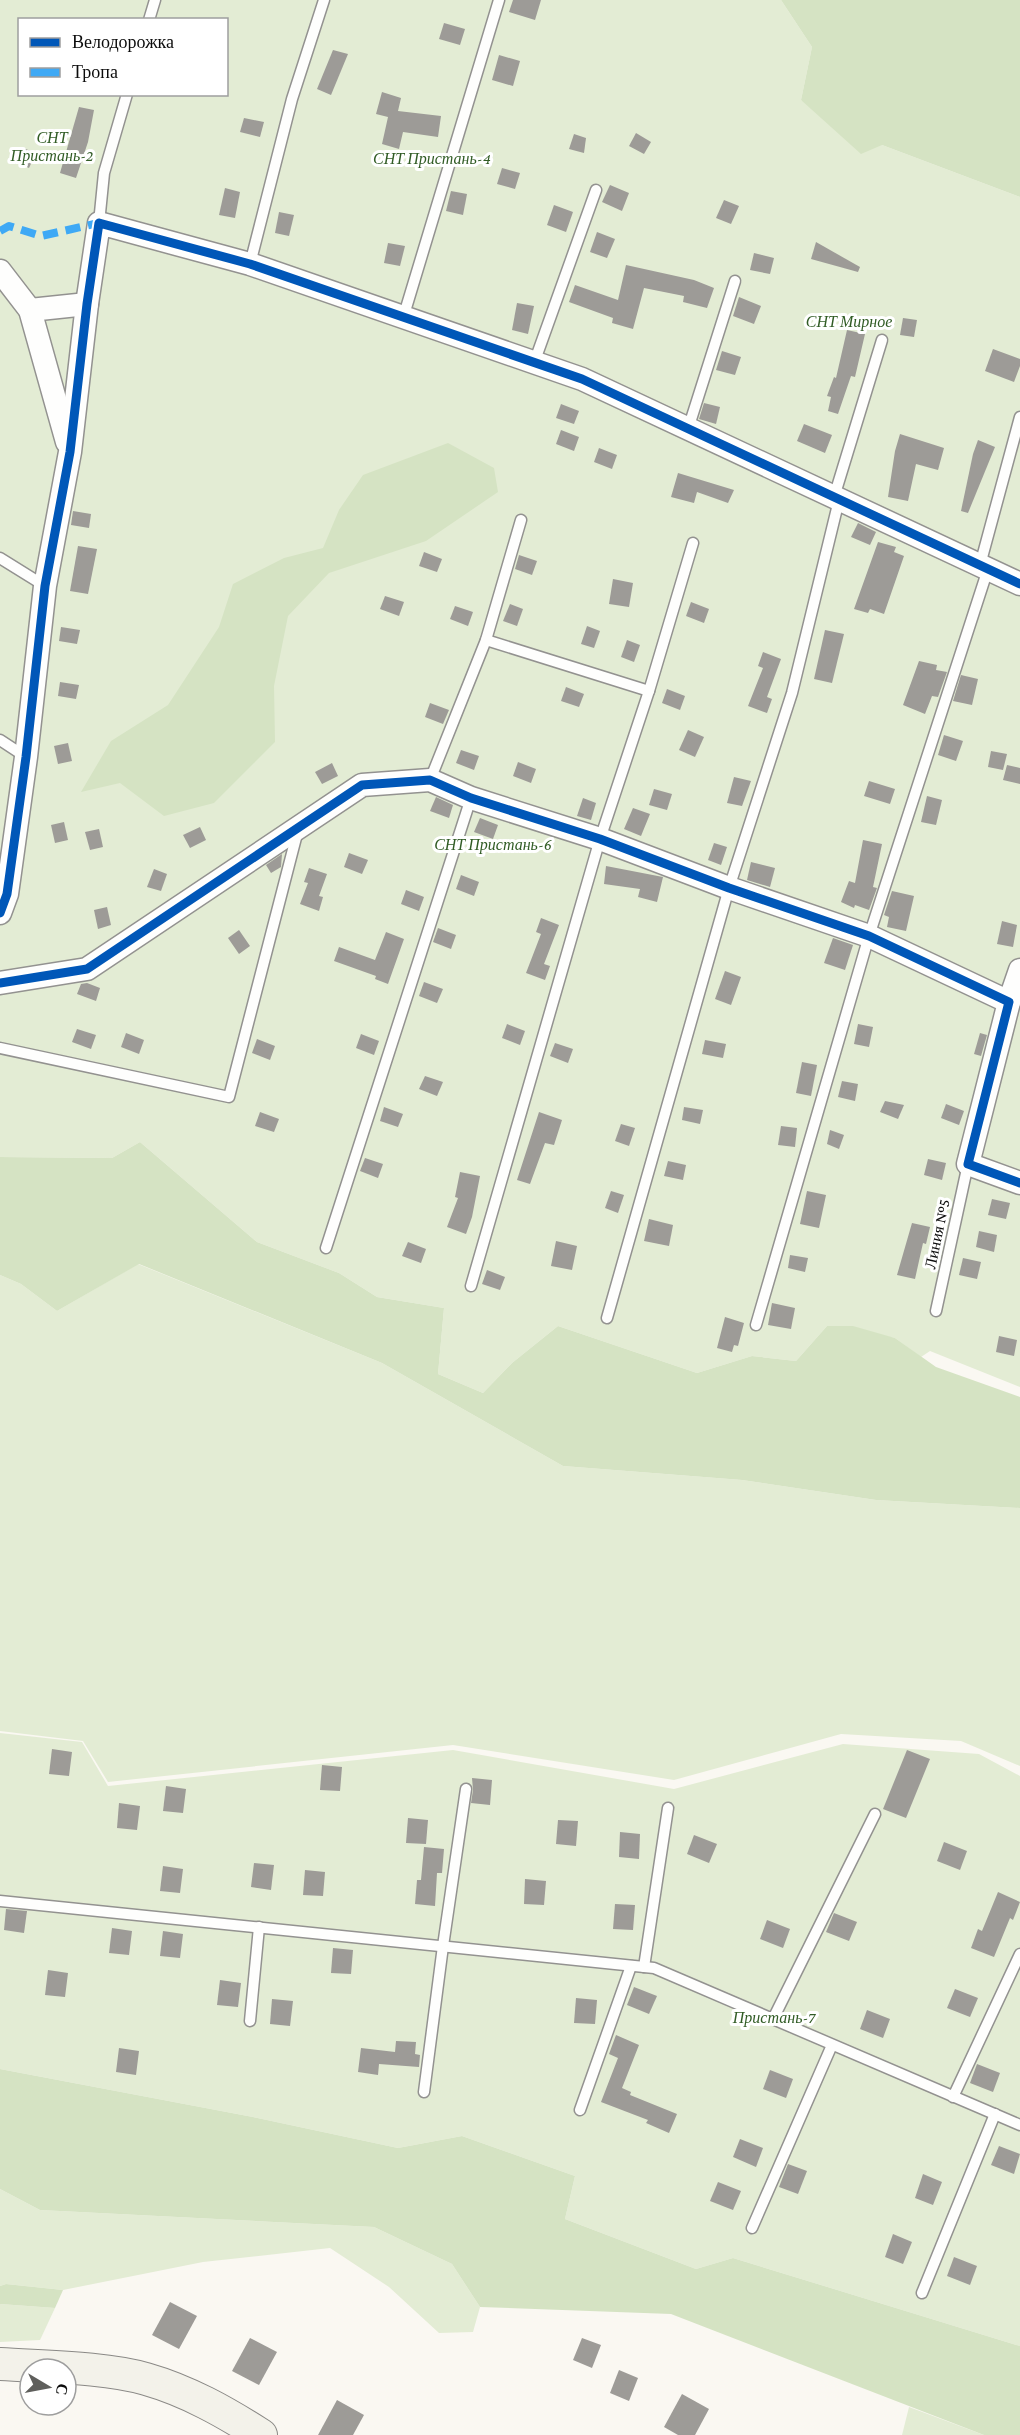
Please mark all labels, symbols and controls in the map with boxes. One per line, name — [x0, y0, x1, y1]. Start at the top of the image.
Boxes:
legend — [18, 18, 228, 96]
text: Велодорожка — [72, 32, 174, 52]
text: Тропа — [72, 62, 118, 82]
park label: СНТ Пристань-2 — [10, 129, 93, 165]
park label: СНТ Пристань-4 — [373, 150, 491, 168]
park label: СНТ Мирное — [806, 313, 892, 331]
park label: СНТ Пристань-6 — [434, 836, 552, 854]
street label: Линия №5 — [921, 1198, 953, 1270]
park label: Пристань-7 — [732, 2009, 817, 2027]
north arrow — [18, 2357, 78, 2417]
text: С — [53, 2382, 72, 2397]

